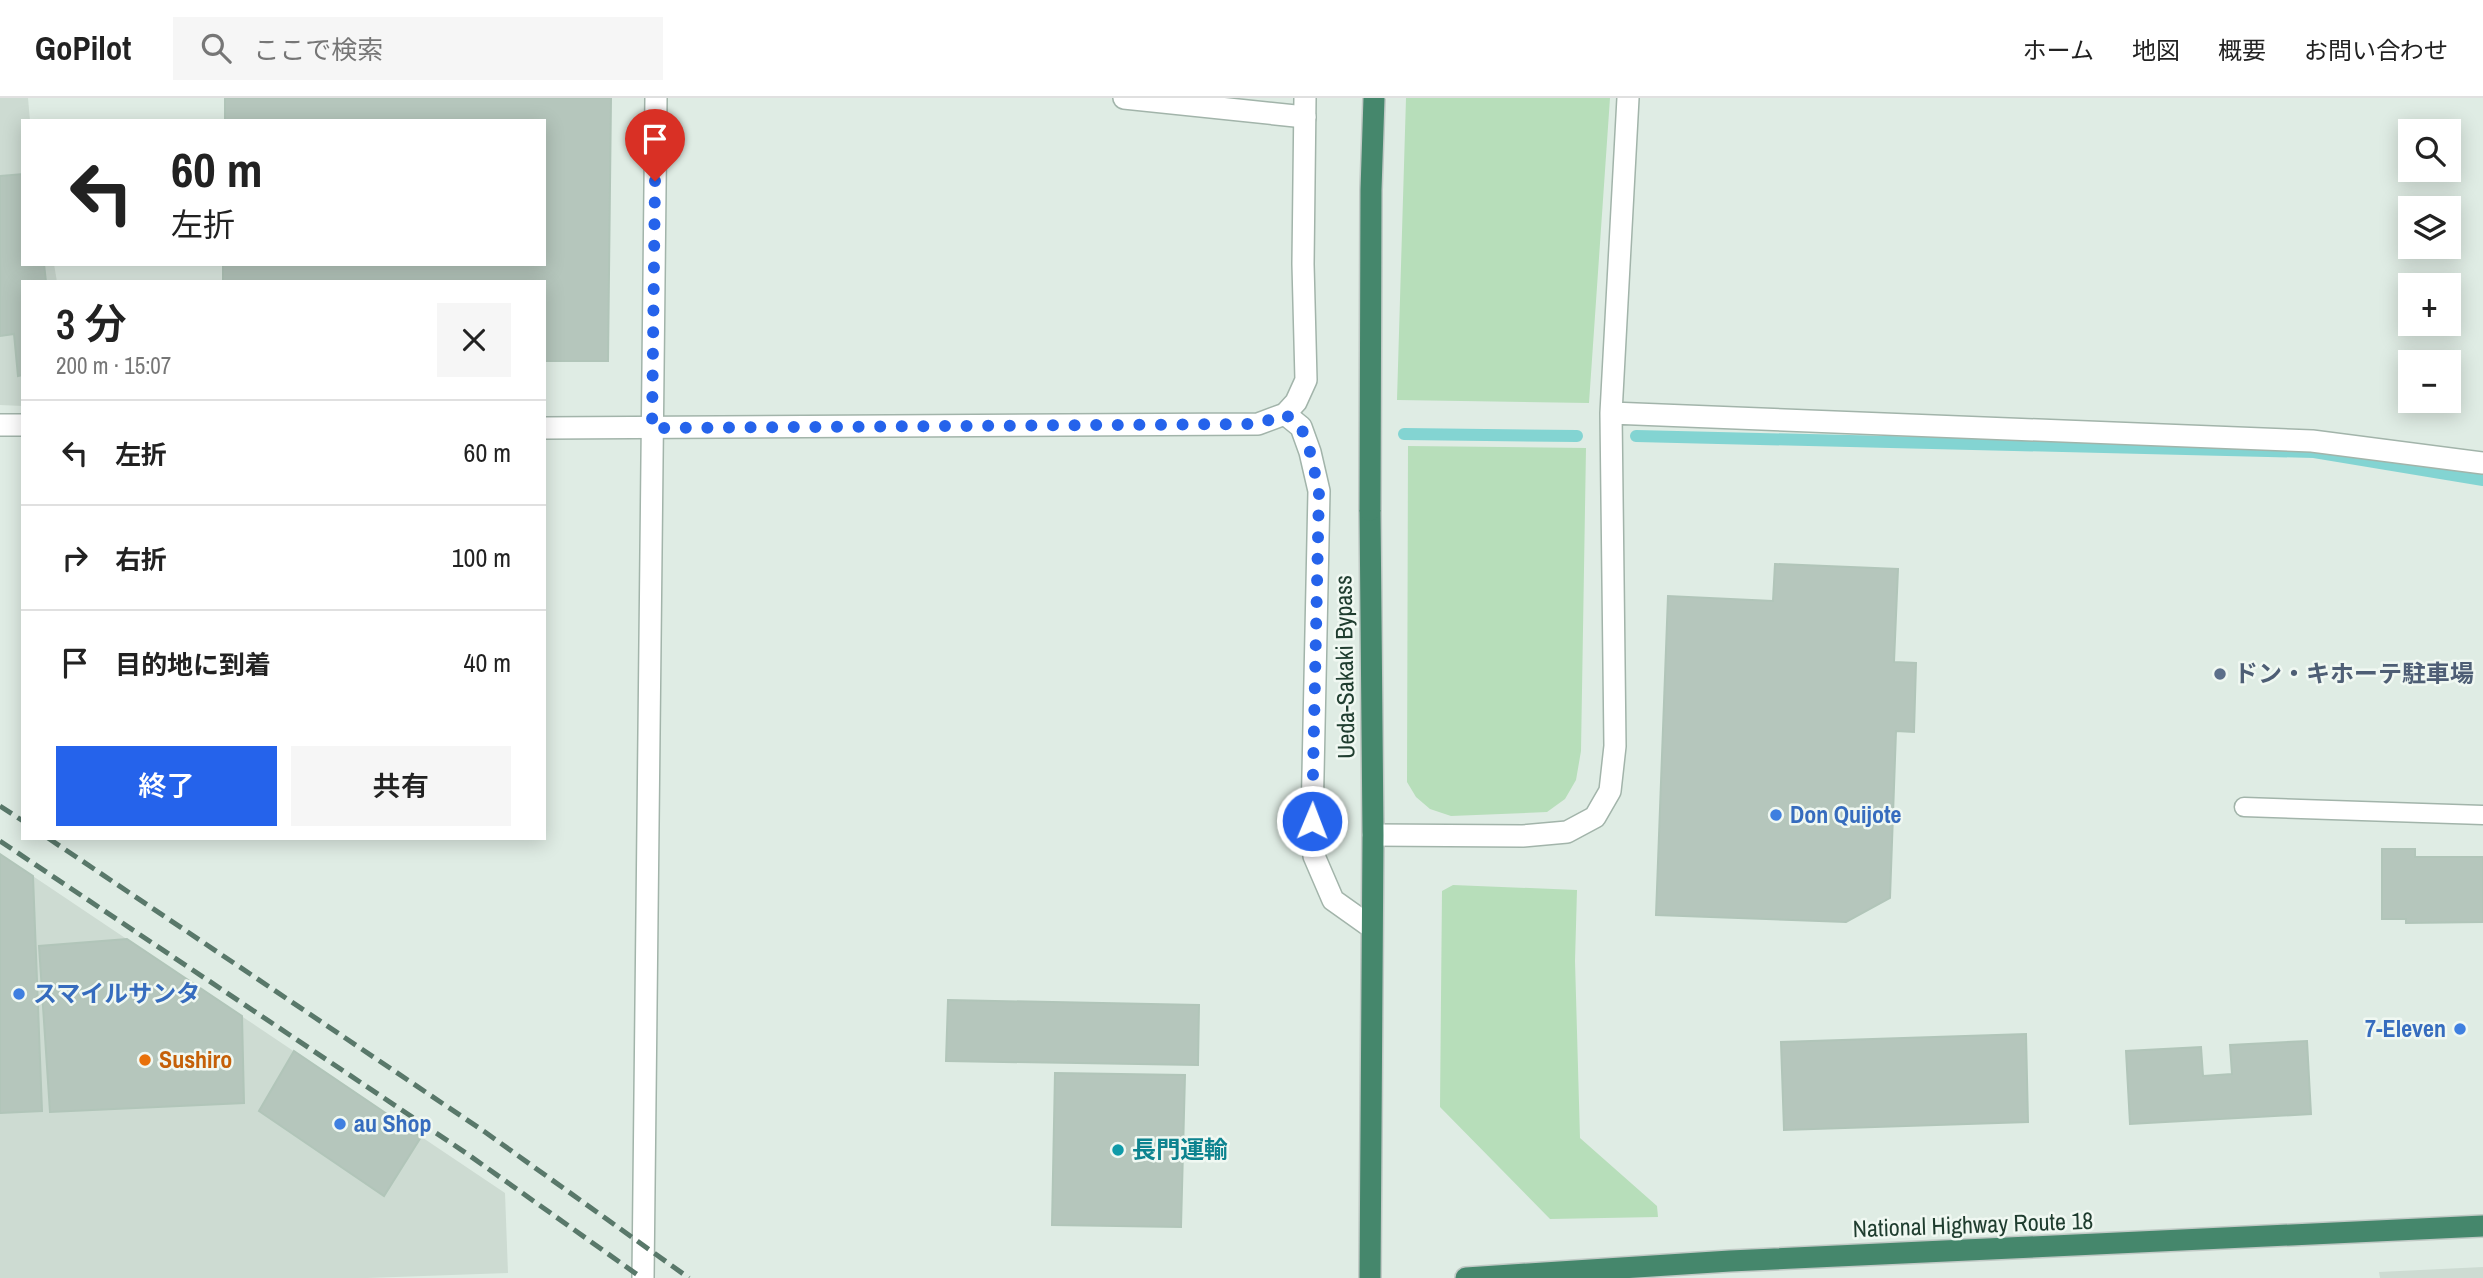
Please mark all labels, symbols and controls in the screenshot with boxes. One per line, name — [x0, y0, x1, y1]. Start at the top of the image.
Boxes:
search box — [173, 17, 663, 80]
text: GoPilot — [35, 26, 131, 70]
icon: search — [197, 29, 235, 67]
text: ここで検索 — [253, 32, 383, 67]
text: ホーム — [2023, 34, 2094, 66]
text: 地図 — [2132, 34, 2180, 66]
text: 概要 — [2218, 34, 2266, 66]
text: お問い合わせ — [2304, 34, 2448, 66]
pin — [625, 109, 685, 181]
map controls — [2398, 119, 2461, 413]
button: search — [2398, 119, 2461, 182]
icon: arrive — [636, 120, 674, 158]
text: 60 m — [171, 136, 263, 202]
icon: left — [56, 147, 147, 238]
button: layers — [2398, 196, 2461, 259]
text: 左折 — [171, 203, 235, 246]
button: + — [2398, 273, 2461, 336]
text: 3 分 — [56, 296, 127, 352]
button: close — [437, 303, 511, 377]
text: 200 m · 15:07 — [56, 350, 171, 381]
button: − — [2398, 350, 2461, 413]
icon: left — [56, 434, 94, 472]
text: 60 m — [464, 435, 511, 470]
text: 左折 — [115, 437, 167, 472]
icon: right — [56, 539, 94, 577]
text: 100 m — [452, 540, 511, 575]
text: 右折 — [115, 542, 167, 577]
street label: Ueda-Sakaki Bypass — [1326, 575, 1362, 759]
icon: arrive — [56, 644, 94, 682]
text: 40 m — [464, 645, 511, 680]
text: 目的地に到着 — [115, 647, 271, 682]
place label: ドン・キホーテ駐車場 — [2234, 657, 2474, 689]
marker: ドン・キホーテ駐車場 — [2212, 666, 2228, 682]
button: 終了 — [56, 746, 277, 826]
button: 共有 — [291, 746, 511, 826]
position arrow — [1275, 784, 1349, 858]
place label: Don Quijote — [1790, 798, 1902, 830]
marker: Don Quijote — [1768, 807, 1784, 823]
place label: スマイルサンタ — [33, 977, 200, 1009]
marker: スマイルサンタ — [11, 986, 27, 1002]
place label: 7-Eleven — [2365, 1012, 2446, 1044]
marker: 7-Eleven — [2452, 1021, 2468, 1037]
place label: Sushiro — [159, 1043, 232, 1075]
marker: Sushiro — [137, 1052, 153, 1068]
place label: au Shop — [354, 1107, 432, 1139]
marker: au Shop — [332, 1116, 348, 1132]
place label: 長門運輸 — [1132, 1133, 1228, 1165]
marker: 長門運輸 — [1110, 1142, 1126, 1158]
street label: National Highway Route 18 — [1852, 1204, 2094, 1244]

